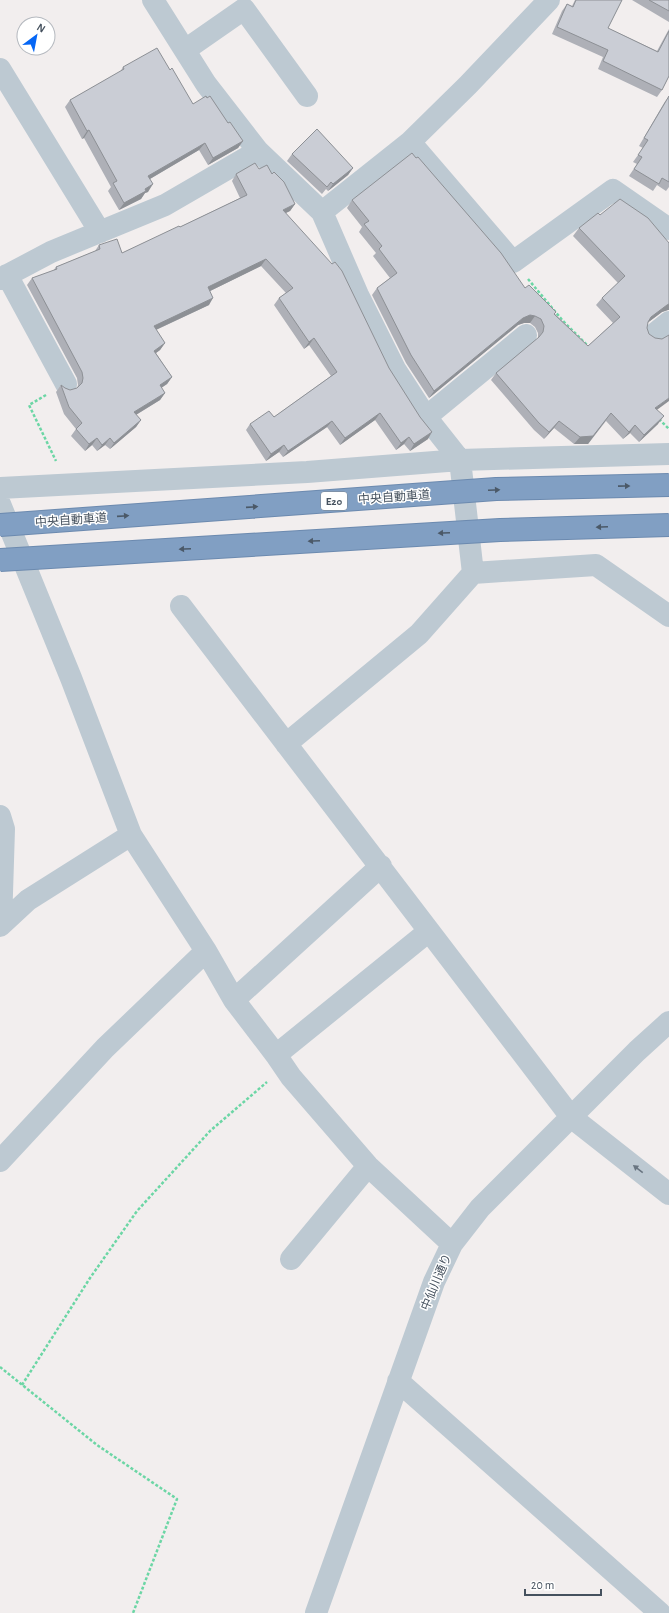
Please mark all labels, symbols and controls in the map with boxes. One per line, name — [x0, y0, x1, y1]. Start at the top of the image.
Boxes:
north arrow — [16, 16, 56, 56]
text: N — [35, 21, 47, 35]
one-way arrow — [618, 483, 631, 489]
one-way arrow — [488, 486, 500, 493]
street label: 中央自動車道 — [358, 488, 430, 505]
road number: E20 — [321, 492, 347, 510]
one-way arrow — [246, 503, 258, 510]
street label: 中央自動車道 — [35, 511, 107, 528]
one-way arrow — [117, 513, 129, 520]
one-way arrow — [595, 524, 608, 530]
one-way arrow — [437, 530, 450, 536]
one-way arrow — [308, 537, 320, 544]
one-way arrow — [179, 545, 191, 552]
one-way arrow — [633, 1165, 644, 1174]
street label: 中仙川通り — [418, 1252, 453, 1312]
scale bar — [525, 1571, 601, 1597]
text: 20 m — [531, 1579, 554, 1591]

